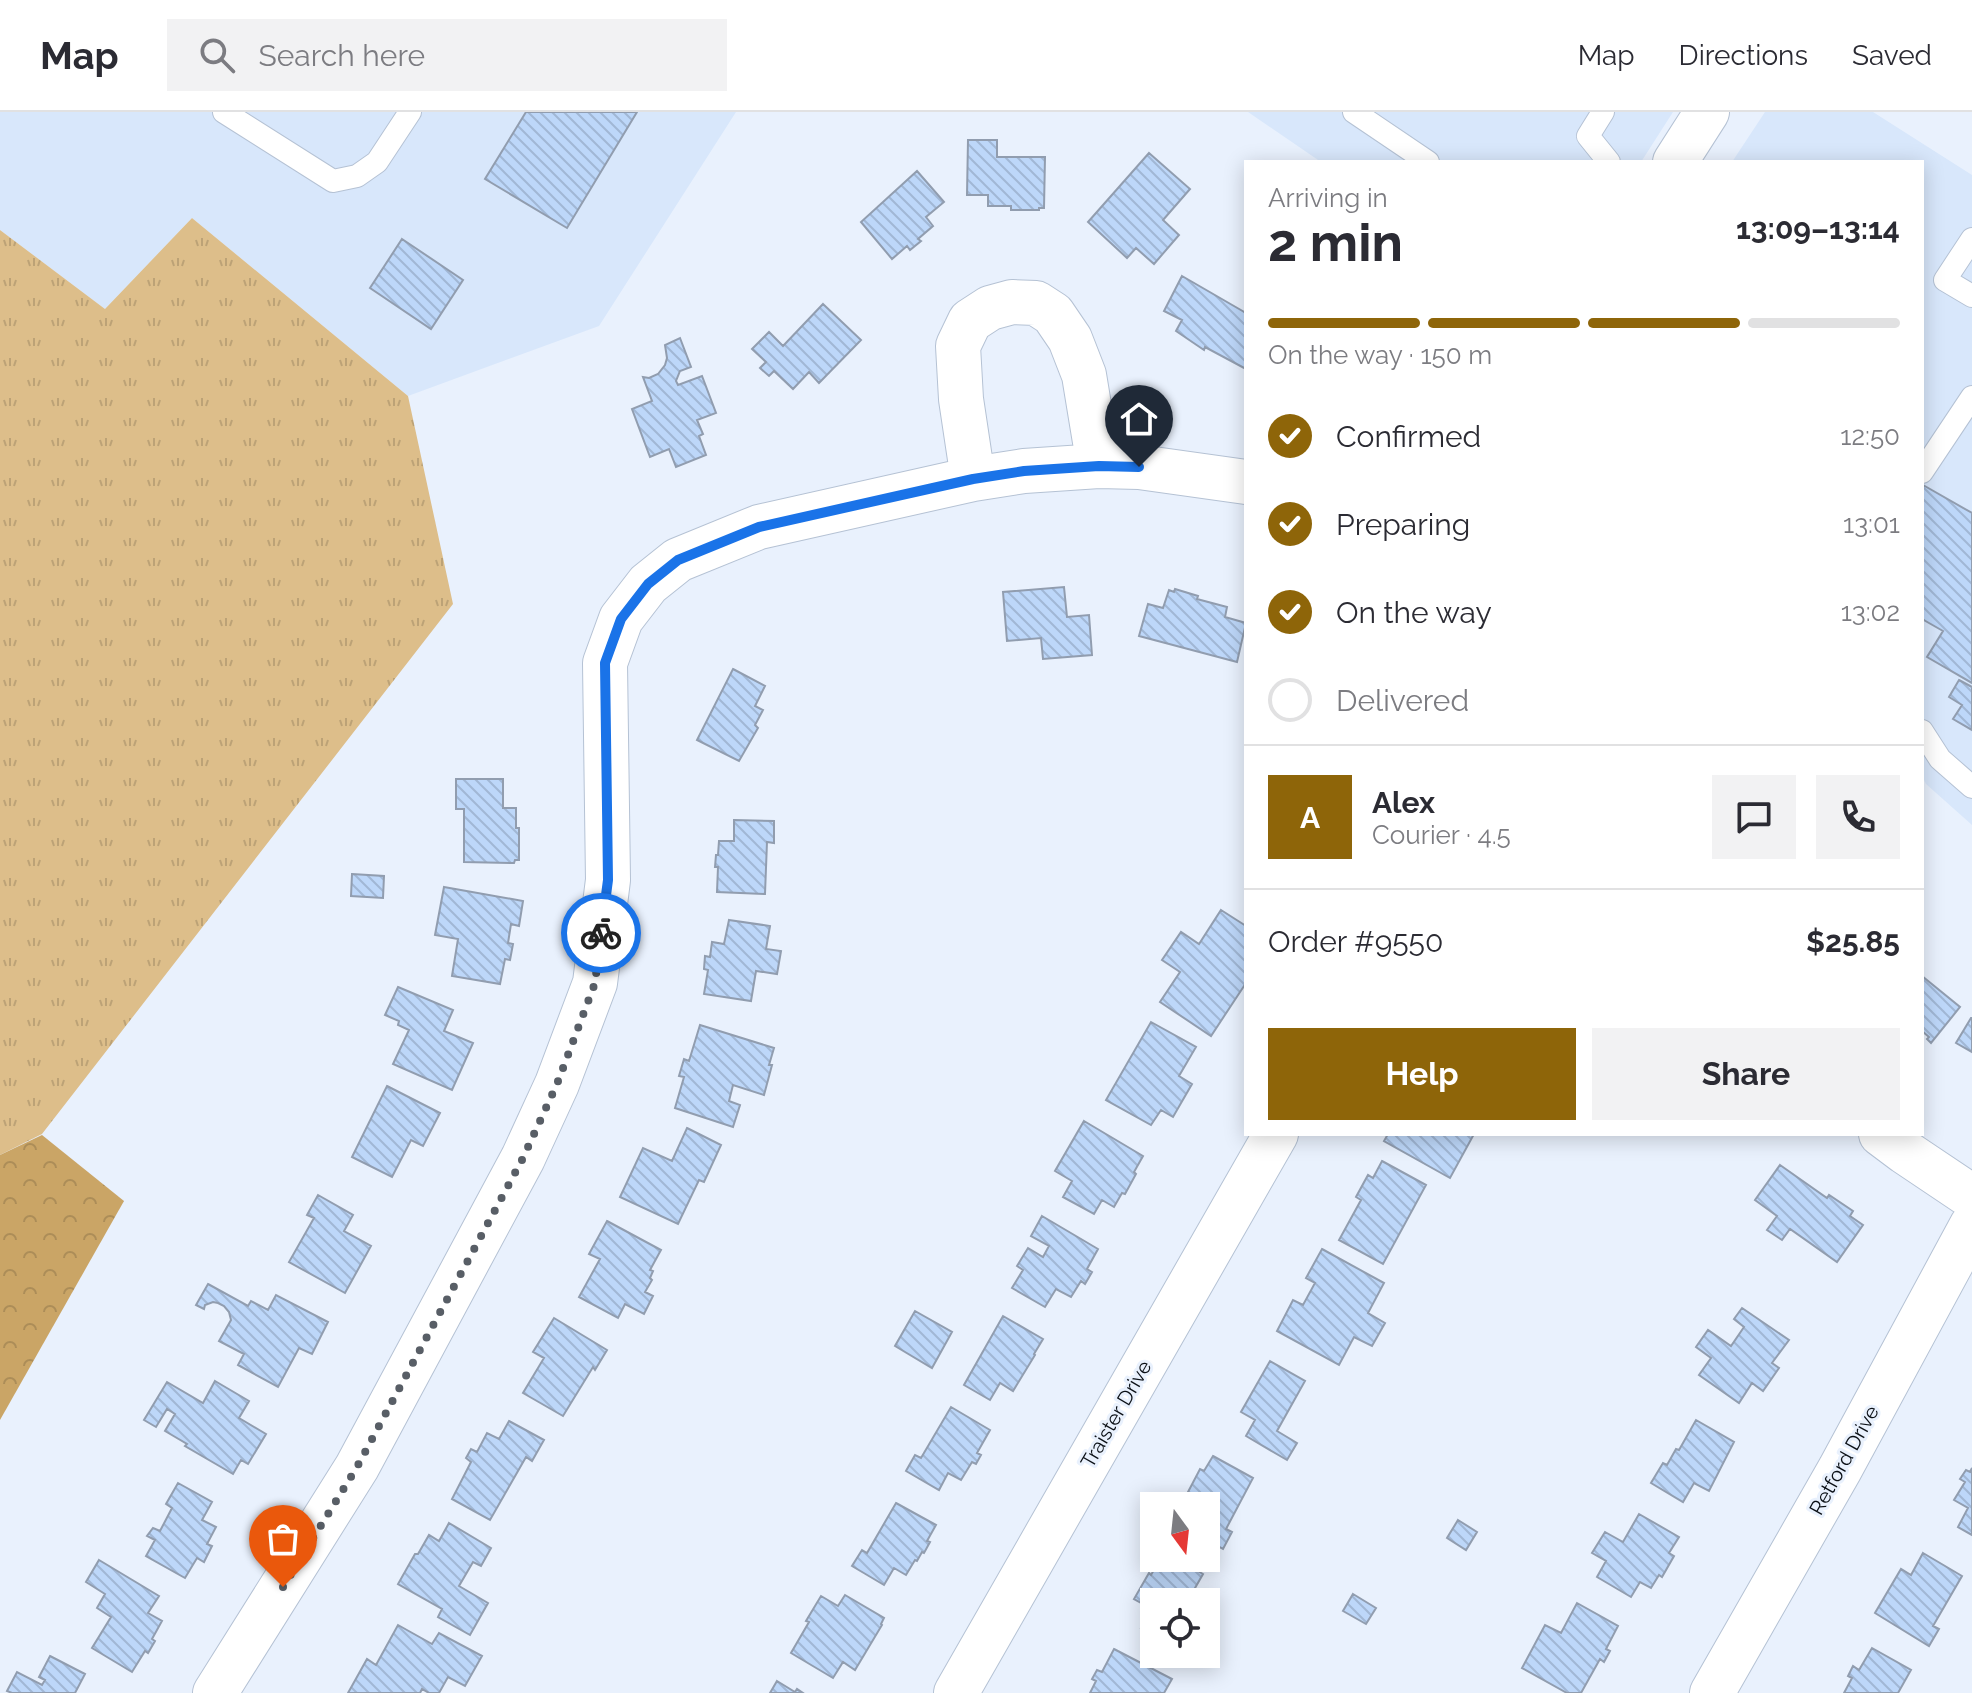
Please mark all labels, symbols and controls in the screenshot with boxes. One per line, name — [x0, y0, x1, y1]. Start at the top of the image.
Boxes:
search box — [167, 19, 727, 91]
text: Map — [40, 33, 119, 78]
icon: search — [195, 33, 239, 77]
text: Search here — [259, 38, 425, 73]
text: Map — [1578, 39, 1635, 72]
text: Directions — [1679, 39, 1808, 72]
text: Saved — [1852, 39, 1932, 72]
text: Arriving in — [1268, 183, 1388, 213]
text: 13:09–13:14 — [1736, 211, 1900, 246]
text: 2 min — [1268, 212, 1403, 273]
text: On the way · 150 m — [1268, 340, 1492, 370]
pin — [1105, 385, 1173, 467]
icon: home — [1117, 397, 1161, 441]
icon: check — [1268, 414, 1312, 458]
text: Confirmed — [1336, 419, 1481, 454]
text: 12:50 — [1840, 421, 1900, 451]
icon: check — [1268, 502, 1312, 546]
text: Preparing — [1336, 507, 1470, 542]
text: 13:01 — [1843, 509, 1900, 539]
icon: check — [1268, 590, 1312, 634]
text: On the way — [1336, 595, 1492, 630]
text: 13:02 — [1841, 597, 1900, 627]
text: Delivered — [1336, 683, 1469, 718]
button: chat — [1712, 775, 1796, 859]
button: phone — [1816, 775, 1900, 859]
text: Alex — [1372, 785, 1435, 820]
text: A — [1300, 800, 1320, 835]
text: Courier · 4.5 — [1372, 820, 1511, 850]
courier — [561, 893, 641, 973]
icon: bike — [579, 911, 623, 955]
text: Order #9550 — [1268, 924, 1443, 959]
text: $25.85 — [1806, 924, 1900, 959]
button: Help — [1268, 1028, 1576, 1120]
button: Share — [1592, 1028, 1900, 1120]
street label: Traister Drive — [1076, 1356, 1157, 1472]
street label: Retford Drive — [1804, 1401, 1884, 1519]
north arrow — [1140, 1492, 1220, 1572]
map controls — [1140, 1492, 1220, 1668]
pin — [249, 1505, 317, 1587]
icon: bag — [261, 1517, 305, 1561]
button: locate — [1140, 1588, 1220, 1668]

